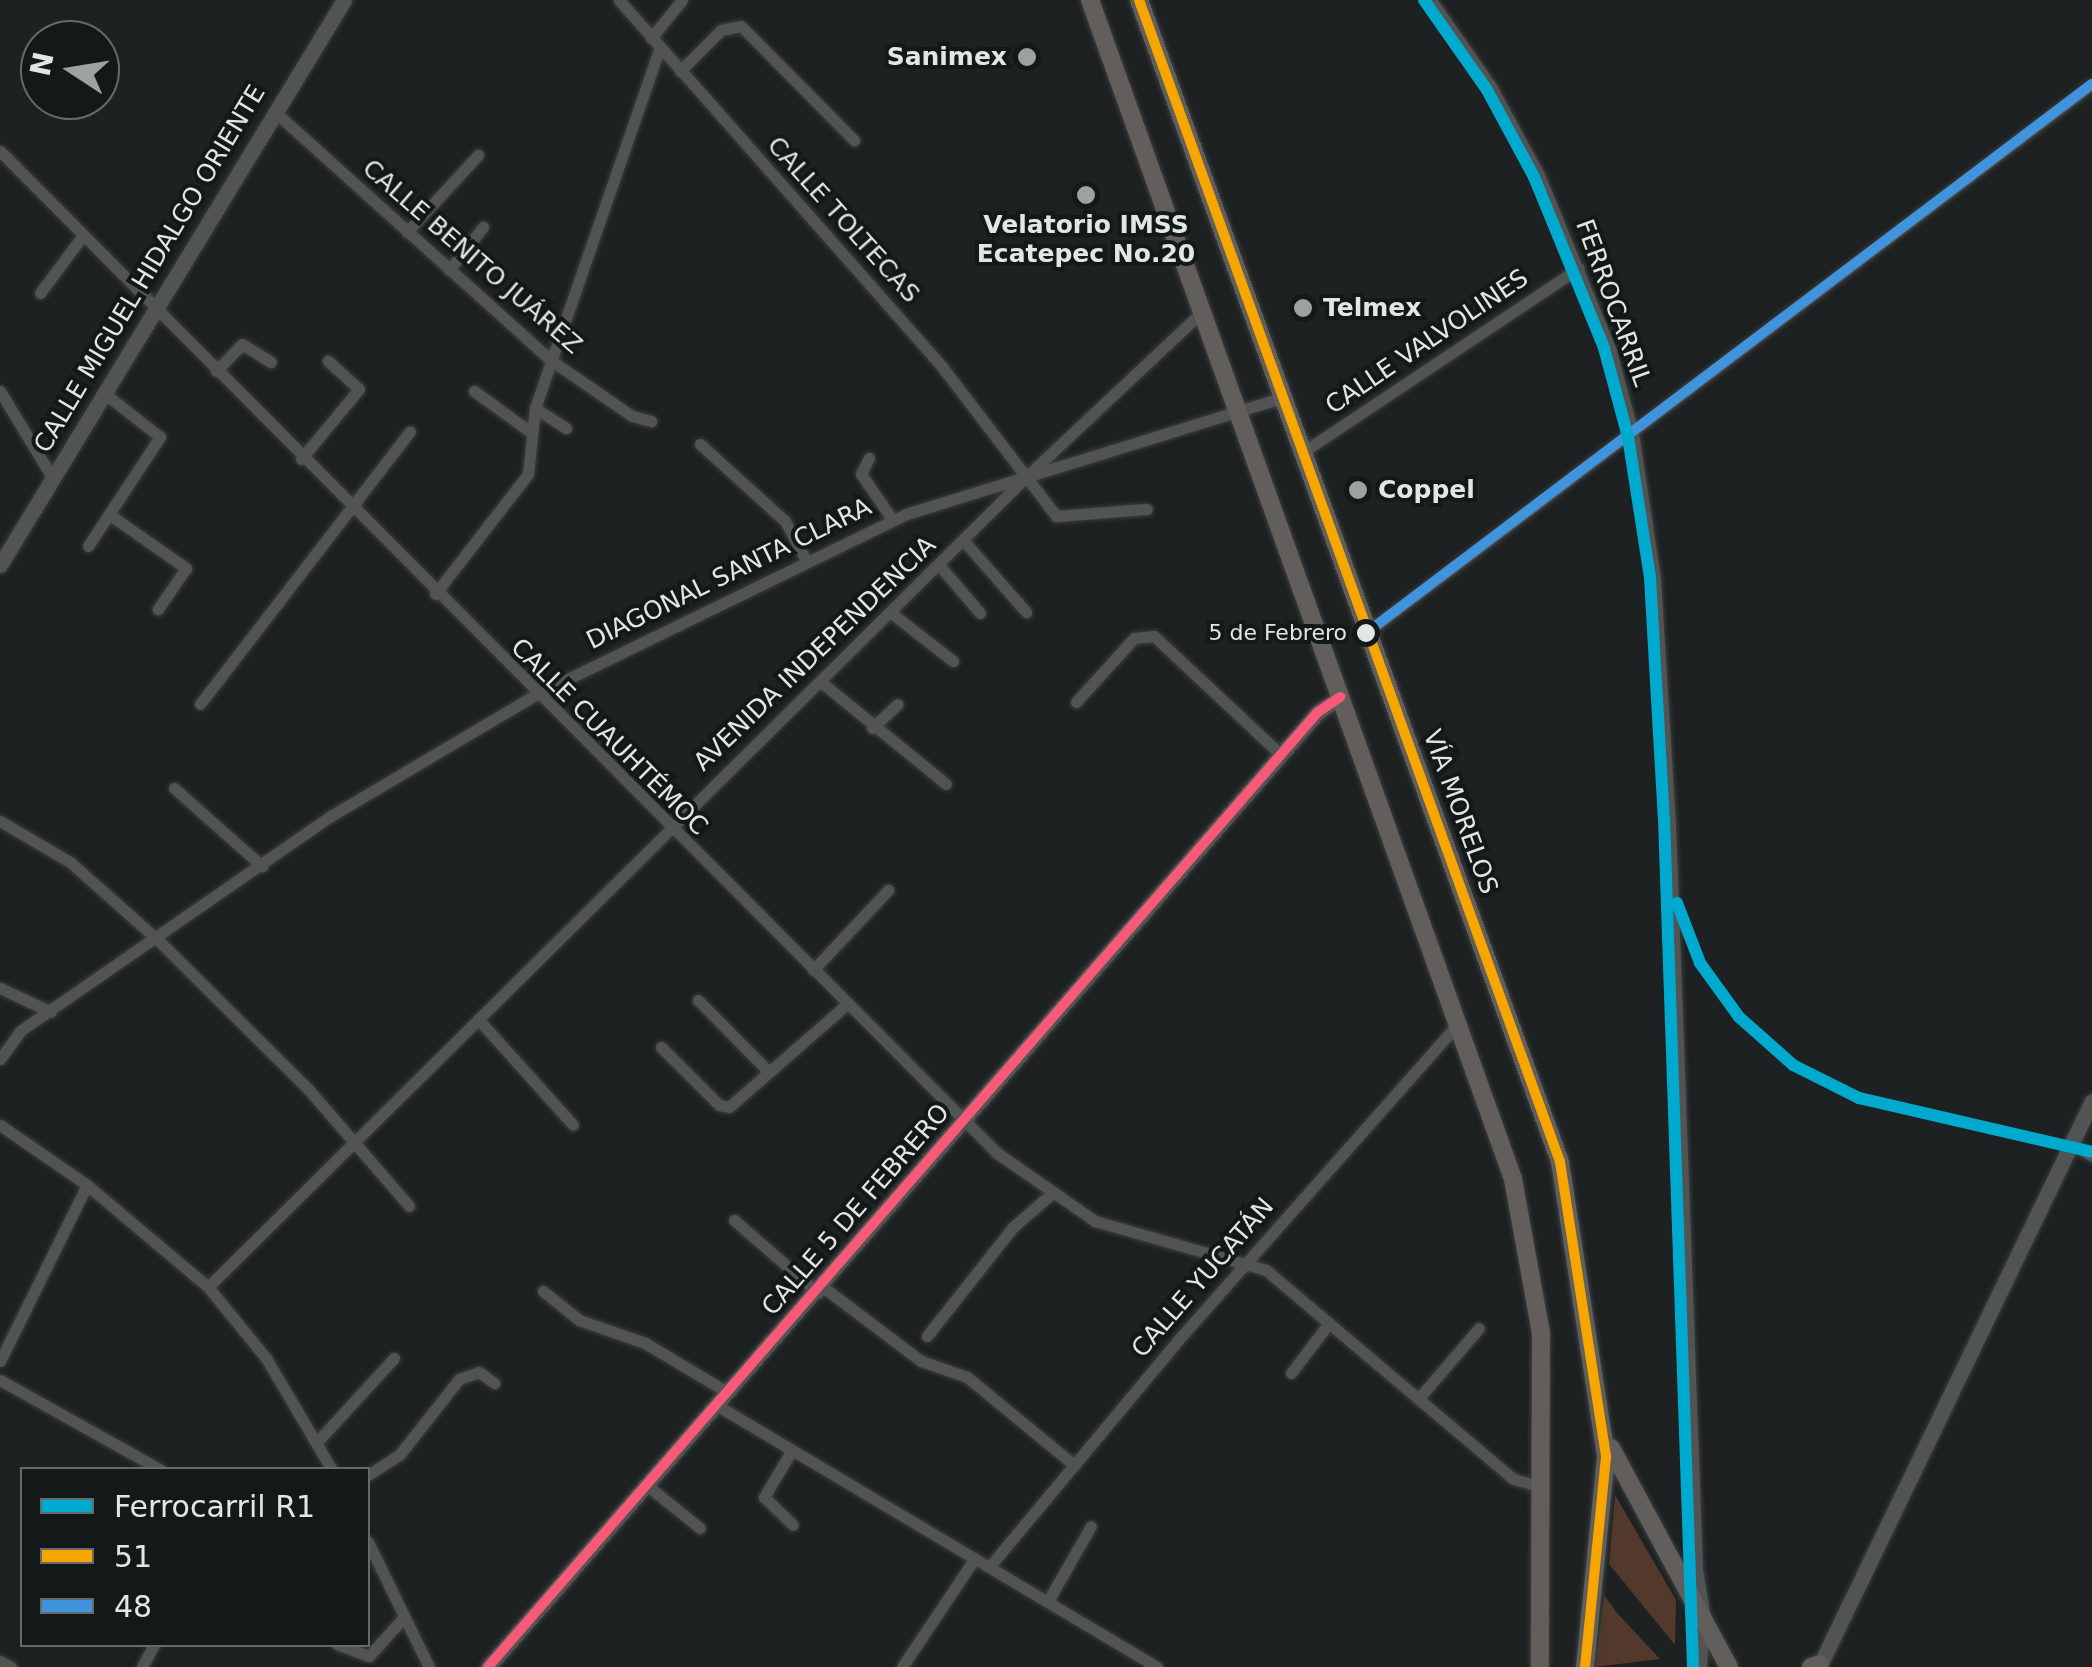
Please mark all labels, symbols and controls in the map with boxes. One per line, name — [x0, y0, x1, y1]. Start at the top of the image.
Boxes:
north arrow — [20, 20, 120, 120]
place label: Sanimex — [887, 42, 1007, 72]
marker: Sanimex — [1016, 46, 1038, 68]
text: N — [24, 49, 61, 79]
street label: CALLE MIGUEL HIDALGO ORIENTE — [28, 80, 272, 458]
street label: CALLE TOLTECAS — [761, 131, 925, 309]
street label: CALLE BENITO JUÁREZ — [356, 153, 588, 361]
marker: Velatorio IMSS Ecatepec No.20 — [1075, 184, 1097, 206]
place label: Velatorio IMSS Ecatepec No.20 — [977, 211, 1195, 270]
street label: FERROCARRIL — [1569, 216, 1657, 390]
street label: CALLE VALVOLINES — [1320, 263, 1534, 421]
place label: Telmex — [1323, 293, 1421, 323]
marker: Telmex — [1292, 297, 1314, 319]
place label: Coppel — [1378, 475, 1475, 505]
marker: Coppel — [1347, 479, 1369, 501]
street label: DIAGONAL SANTA CLARA — [582, 492, 876, 656]
street label: AVENIDA INDEPENDENCIA — [688, 530, 942, 778]
place label: 5 de Febrero — [1208, 620, 1347, 646]
marker: 5 de Febrero — [1356, 623, 1376, 643]
street label: CALLE CUAUHTÉMOC — [504, 632, 714, 842]
street label: VÍA MORELOS — [1416, 726, 1504, 898]
street label: CALLE 5 DE FEBRERO — [756, 1098, 956, 1322]
street label: CALLE YUCATÁN — [1126, 1192, 1280, 1364]
legend — [20, 1467, 370, 1647]
text: Ferrocarril R1 — [114, 1489, 315, 1524]
text: 51 — [114, 1539, 152, 1574]
text: 48 — [114, 1589, 152, 1624]

